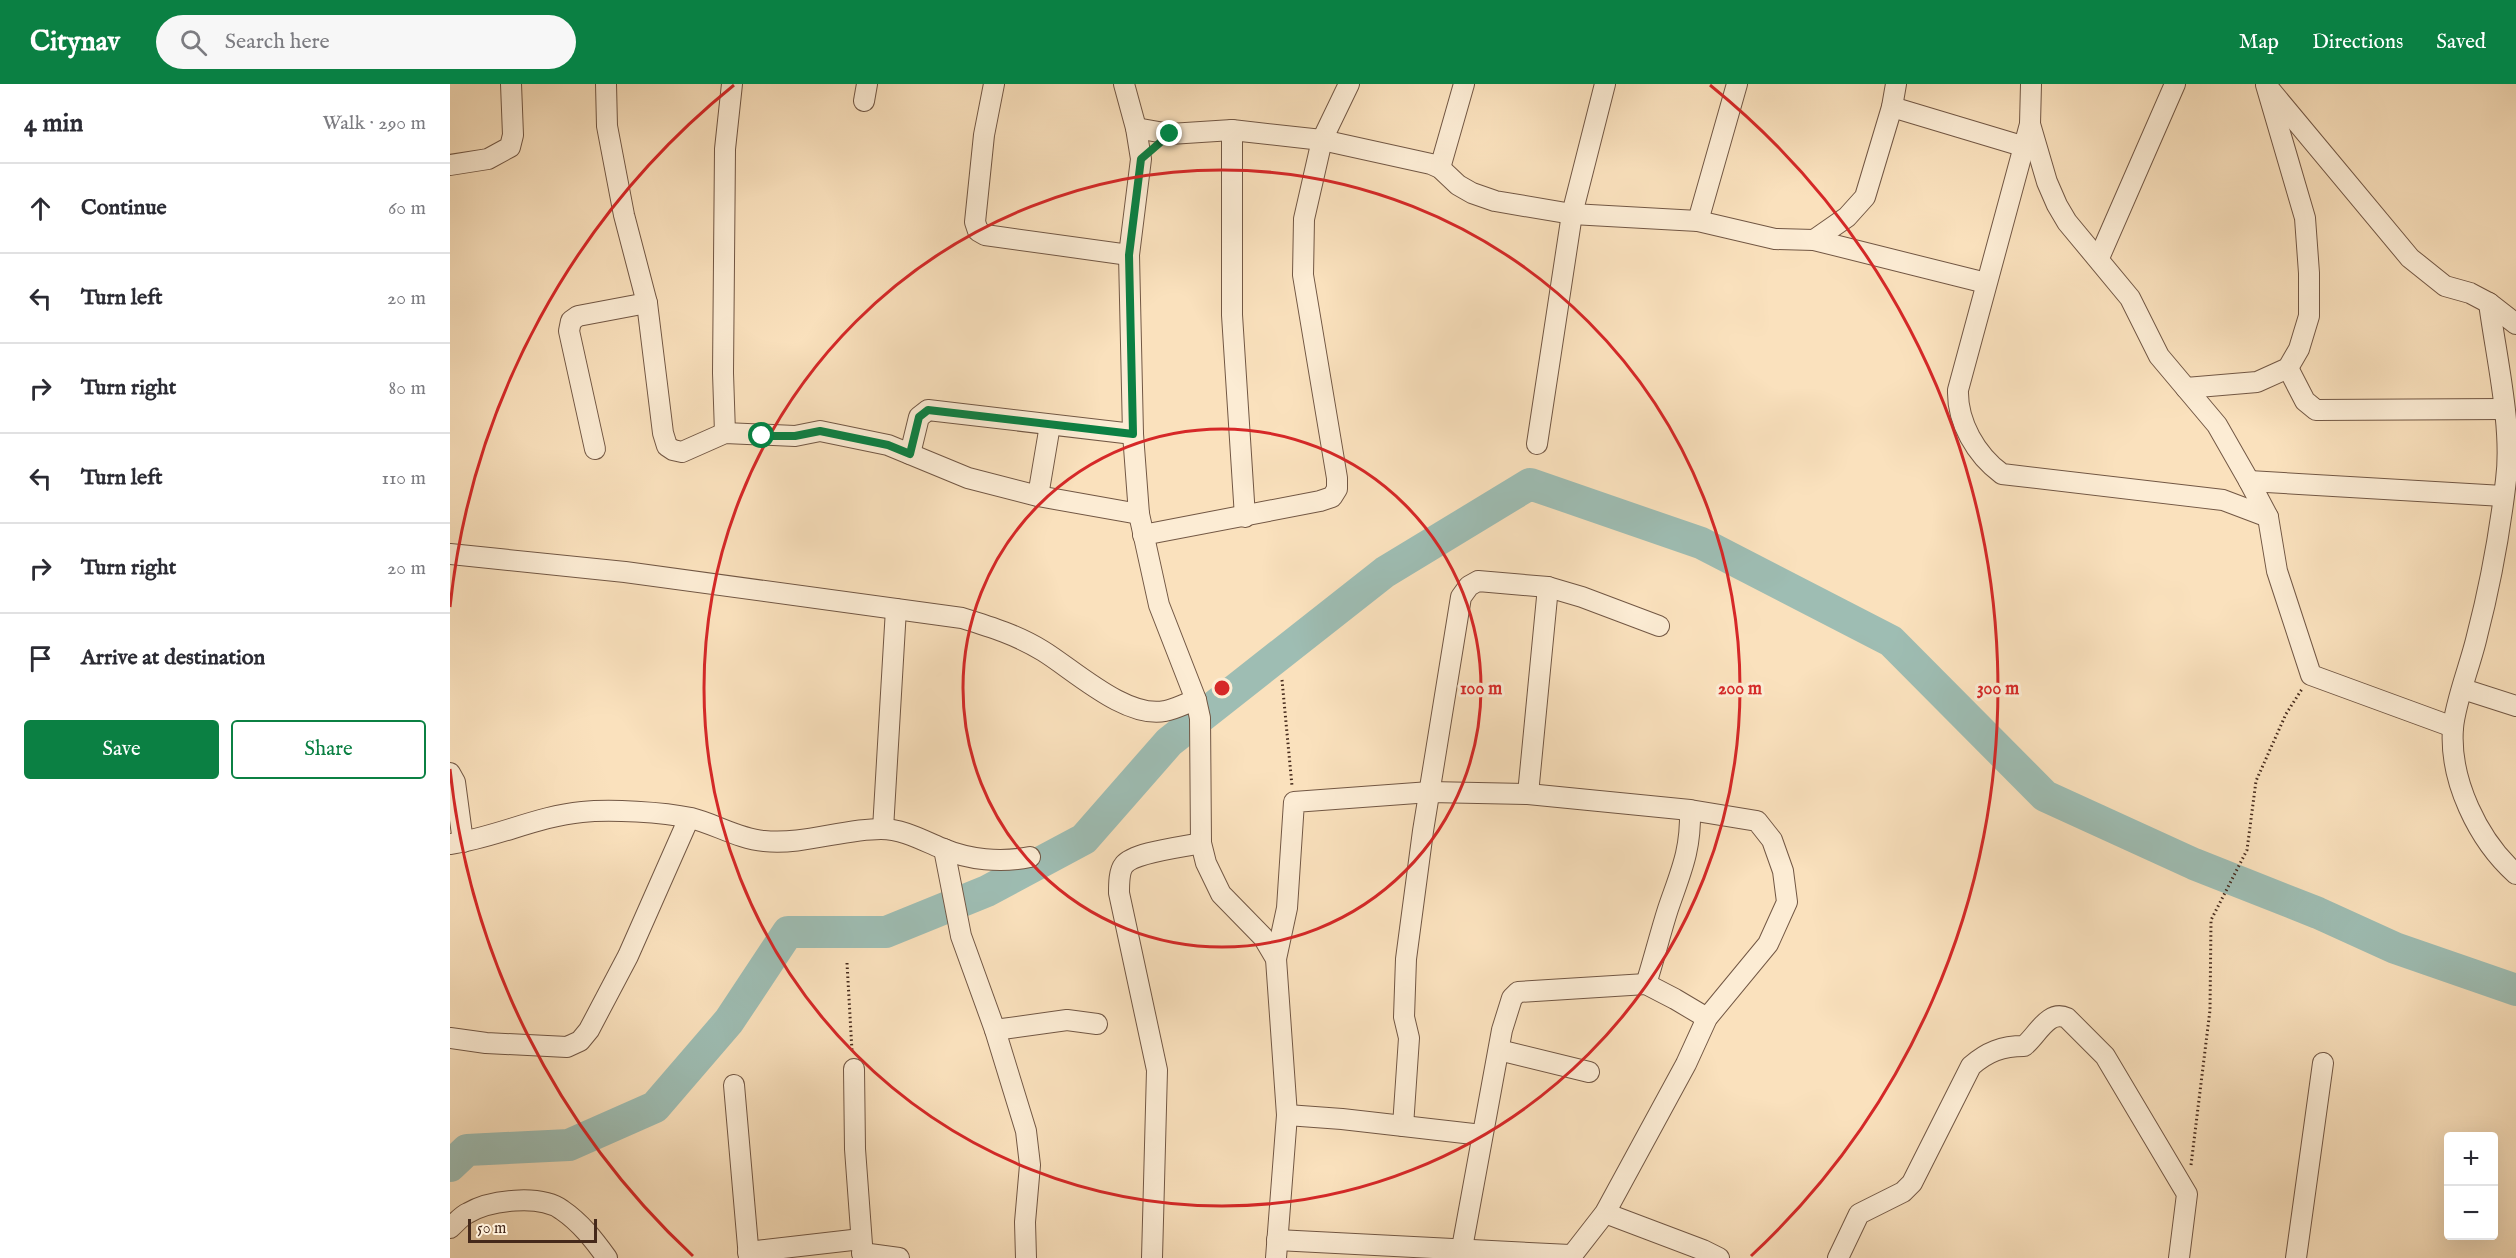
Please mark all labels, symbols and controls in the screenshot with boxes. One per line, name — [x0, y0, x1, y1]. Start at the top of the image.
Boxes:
search box — [156, 15, 576, 69]
text: Citynav — [30, 25, 120, 60]
icon: search — [177, 26, 210, 59]
text: Search here — [225, 28, 330, 56]
text: Map — [2239, 29, 2279, 56]
text: Directions — [2312, 29, 2403, 56]
text: Saved — [2436, 29, 2486, 56]
text: 4 min — [24, 107, 83, 140]
text: Walk · 290 m — [322, 111, 426, 136]
route end — [1156, 120, 1182, 146]
icon: ahead — [24, 192, 57, 225]
text: Continue — [81, 194, 167, 222]
text: 60 m — [388, 196, 426, 221]
icon: left — [24, 282, 57, 315]
text: Turn left — [81, 284, 163, 312]
text: 20 m — [387, 286, 426, 311]
icon: right — [24, 372, 57, 405]
text: Turn right — [81, 374, 176, 402]
text: 80 m — [389, 376, 426, 401]
route start — [748, 422, 774, 448]
icon: left — [24, 462, 57, 495]
text: Turn left — [81, 464, 163, 492]
text: 110 m — [382, 466, 426, 491]
icon: right — [24, 552, 57, 585]
text: Turn right — [81, 554, 176, 582]
text: 20 m — [387, 556, 426, 581]
icon: arrive — [24, 642, 57, 675]
text: Arrive at destination — [81, 644, 265, 672]
centre of rings — [1212, 678, 1232, 698]
text: 100 m — [1460, 678, 1502, 701]
text: 200 m — [1718, 678, 1762, 701]
text: 300 m — [1977, 678, 2019, 701]
button: Save — [24, 720, 219, 779]
button: Share — [231, 720, 426, 779]
map controls — [2444, 1132, 2498, 1240]
button: + — [2444, 1132, 2498, 1186]
button: − — [2444, 1186, 2498, 1240]
scale bar — [468, 1216, 597, 1244]
text: 50 m — [477, 1219, 506, 1239]

